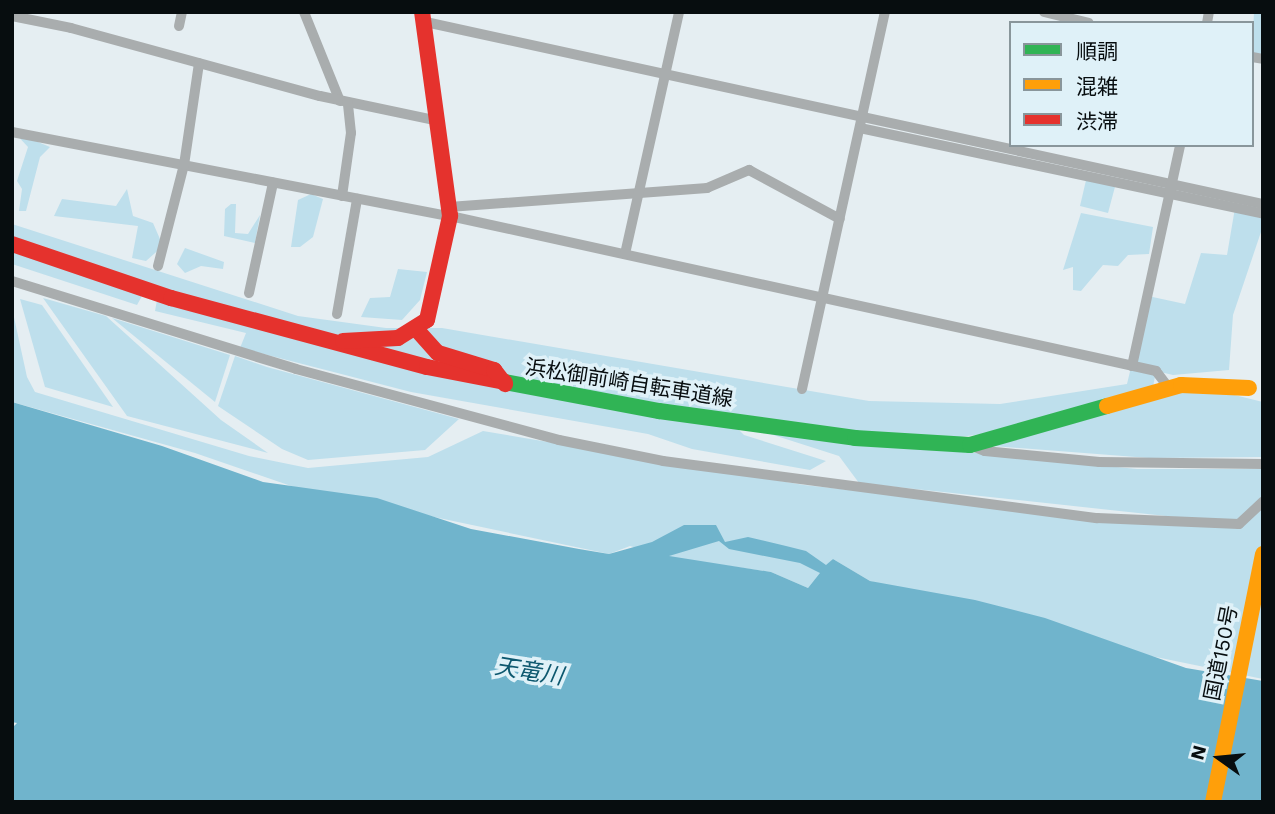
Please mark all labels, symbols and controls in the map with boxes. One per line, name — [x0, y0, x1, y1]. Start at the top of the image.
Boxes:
legend — [1009, 21, 1254, 147]
text: 順調 — [1076, 39, 1118, 64]
text: 混雑 — [1076, 74, 1118, 99]
text: 渋滞 — [1076, 109, 1118, 134]
street label: 浜松御前崎自転車道線 — [523, 354, 735, 412]
street label: 国道150号 — [1199, 603, 1243, 703]
water label: 天竜川 — [493, 653, 565, 691]
north arrow — [1184, 723, 1254, 793]
text: N — [1185, 743, 1211, 762]

